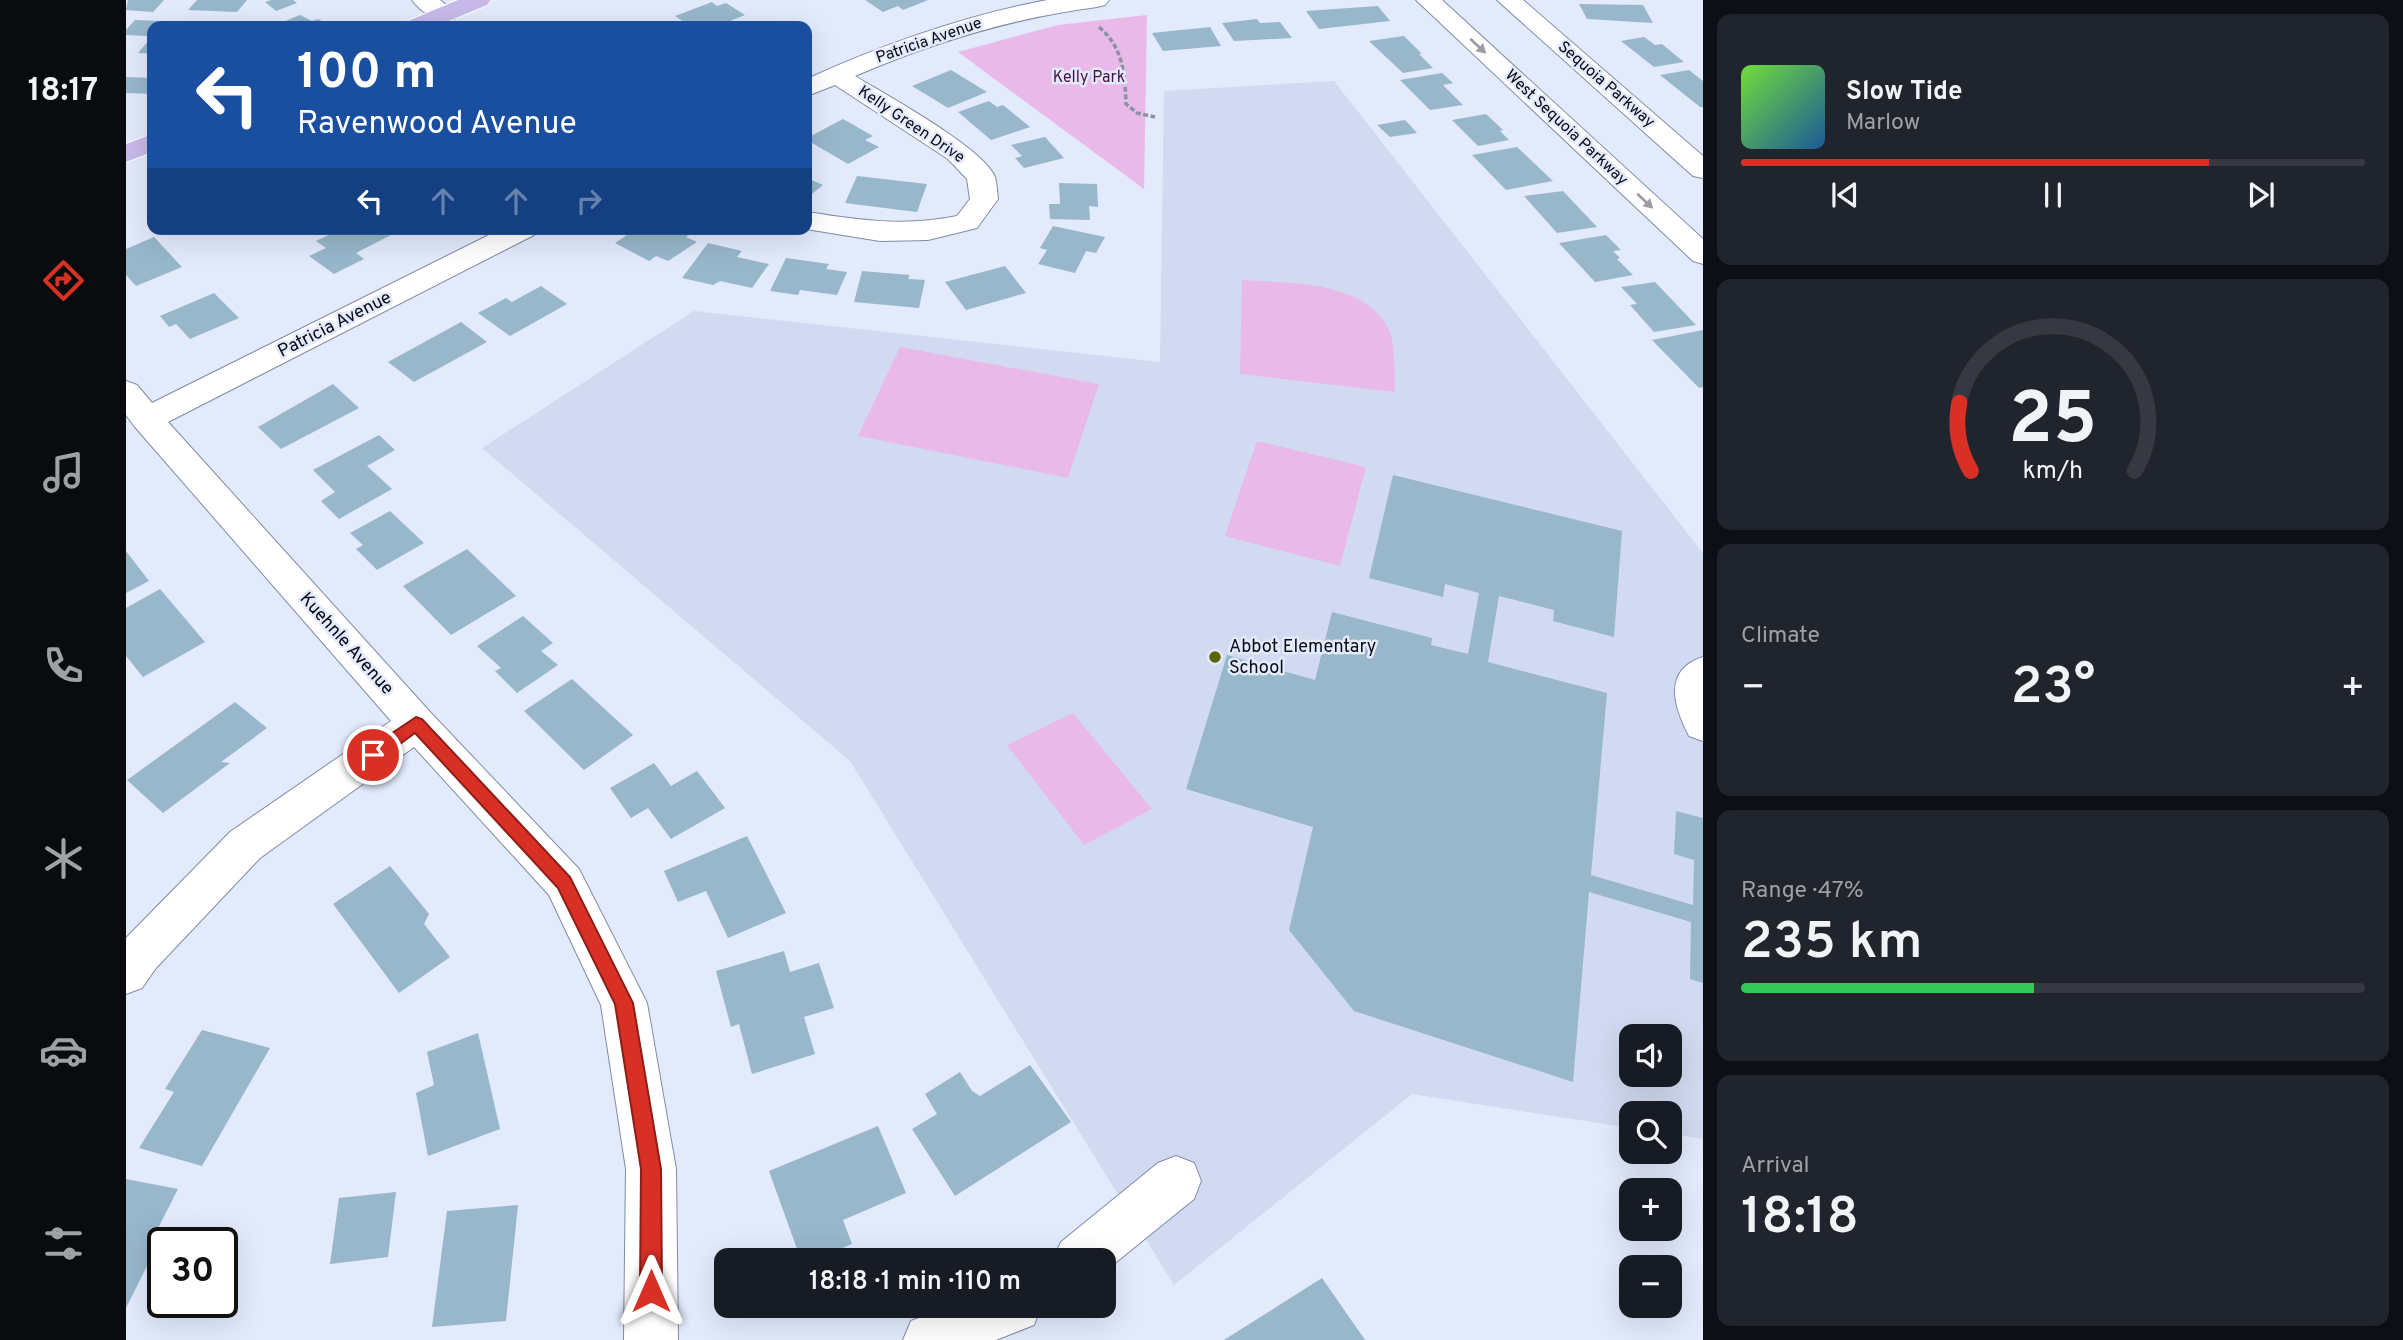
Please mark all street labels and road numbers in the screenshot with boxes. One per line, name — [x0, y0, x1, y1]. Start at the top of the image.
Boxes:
street label: Patricia Avenue — [873, 14, 985, 68]
street label: Sequoia Parkway — [1553, 37, 1659, 133]
street label: West Sequoia Parkway — [1500, 66, 1632, 190]
street label: Kelly Green Drive — [854, 82, 968, 168]
street label: Patricia Avenue — [274, 286, 396, 364]
street label: Kuehnle Avenue — [294, 588, 398, 700]

